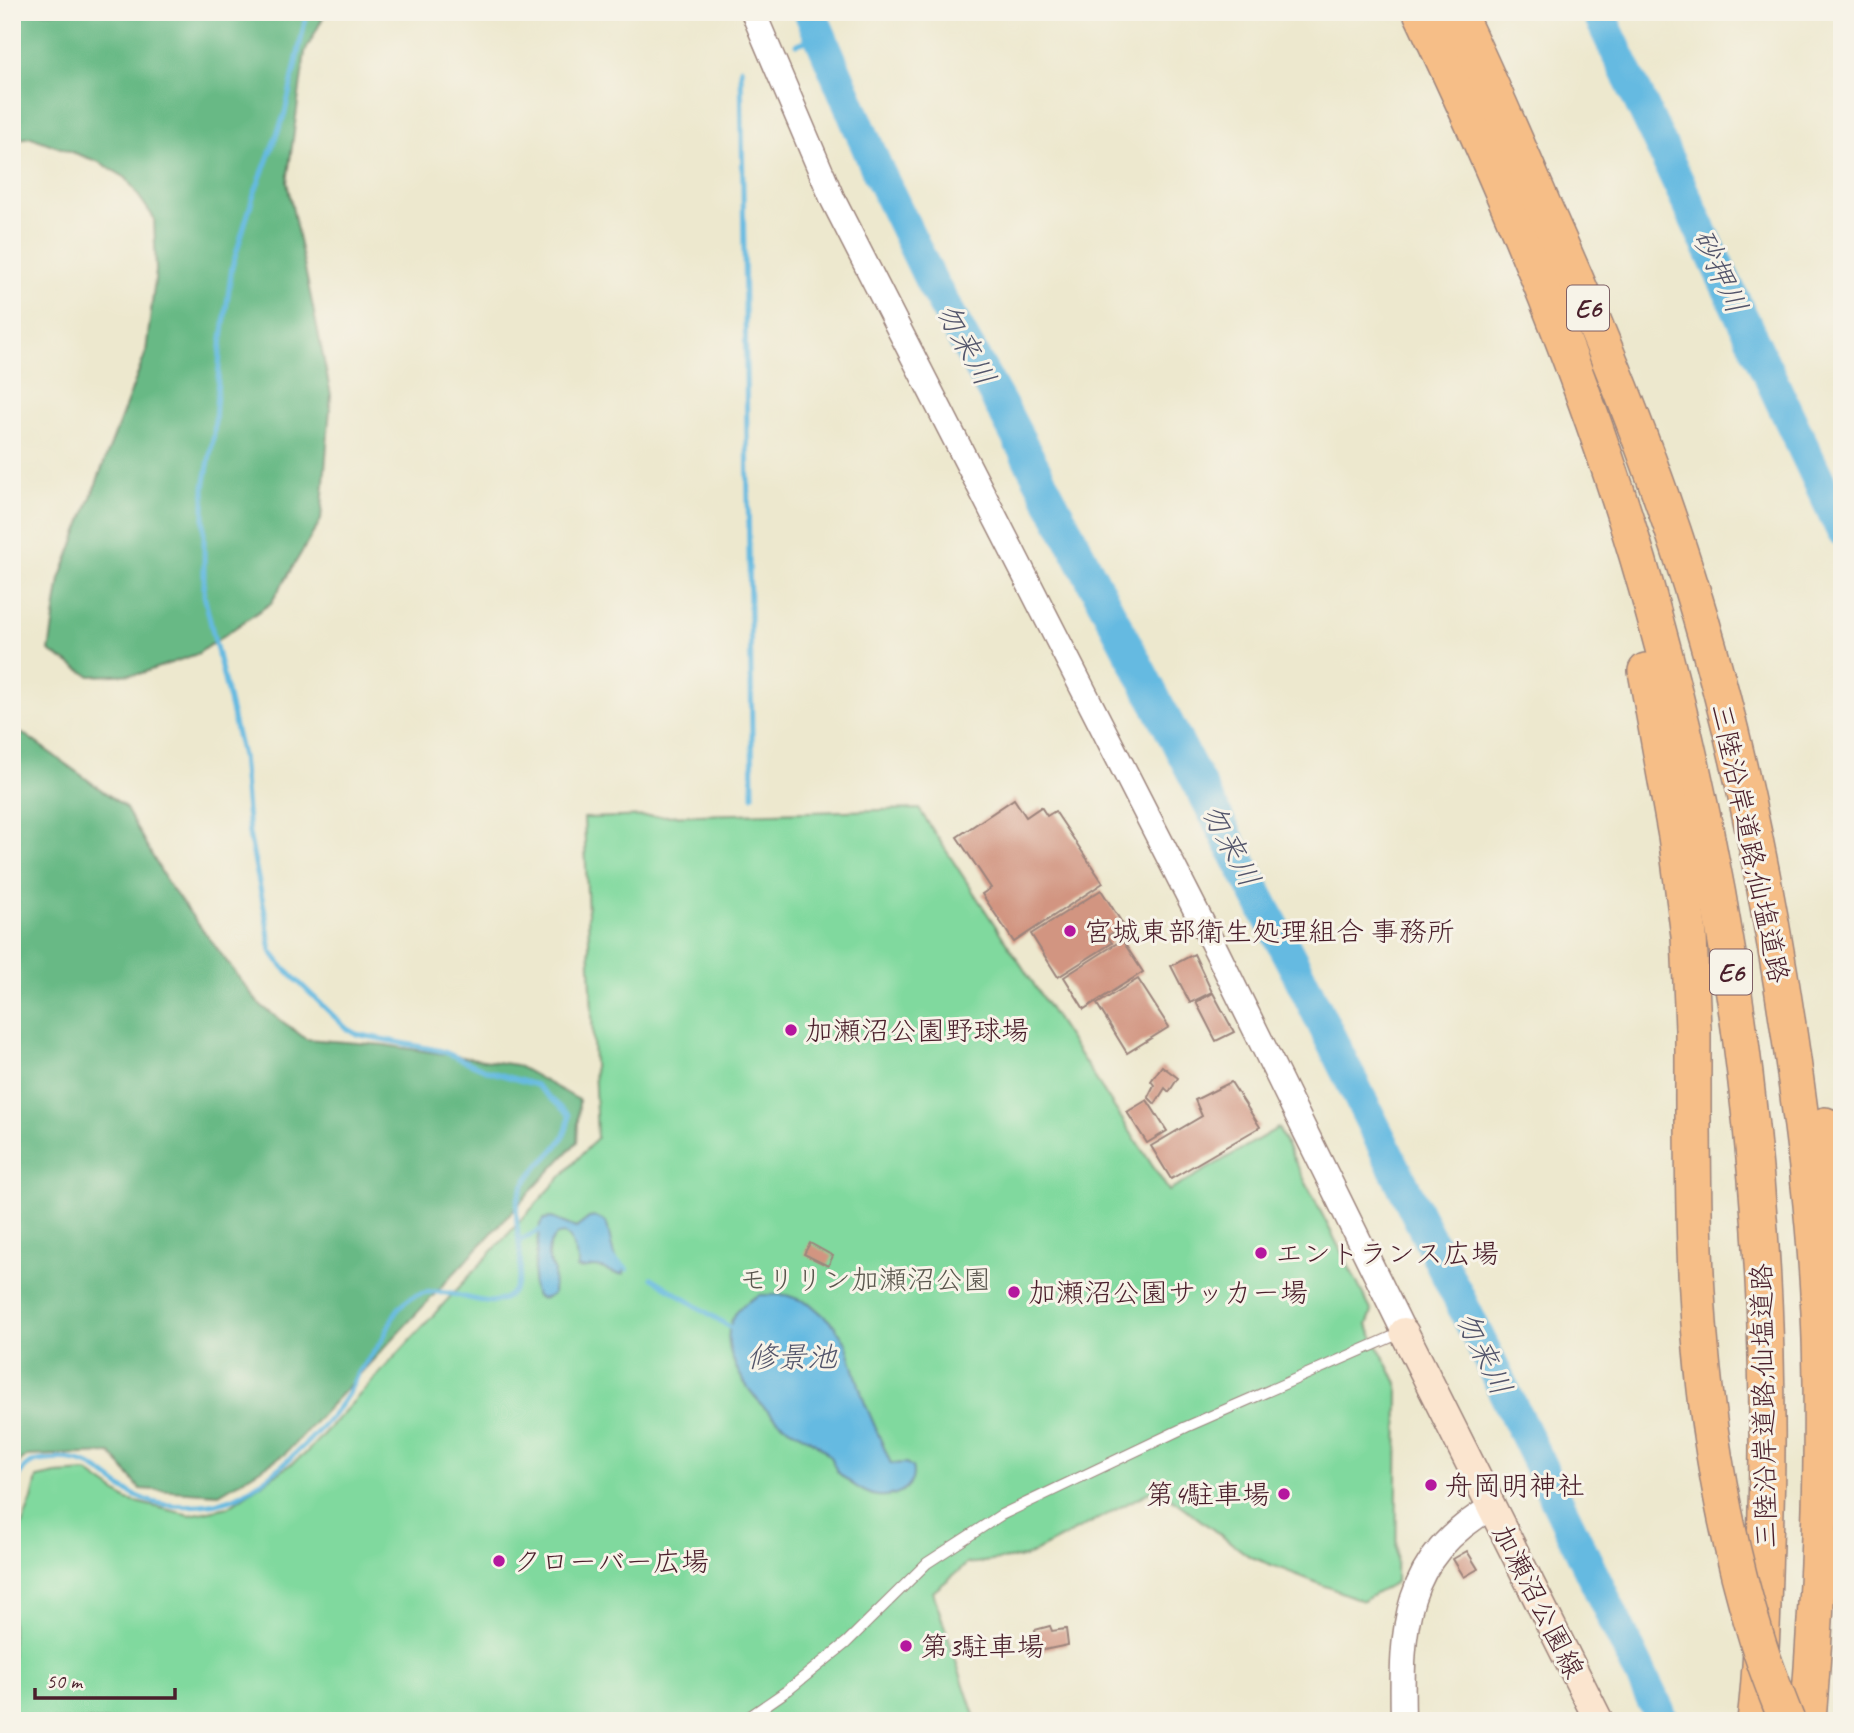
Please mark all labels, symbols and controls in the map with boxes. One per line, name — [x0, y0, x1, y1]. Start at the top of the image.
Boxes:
water label: 砂押川 — [1684, 222, 1756, 320]
road number: E6 — [1567, 286, 1609, 330]
water label: 勿来川 — [928, 295, 1004, 393]
street label: 三陸沿岸道路;仙塩道路 — [1704, 700, 1797, 986]
water label: 勿来川 — [1193, 796, 1269, 894]
place label: 宮城東部衛生処理組合 事務所 — [1084, 914, 1455, 949]
marker: 宮城東部衛生処理組合 事務所 — [1062, 923, 1078, 939]
road number: E6 — [1710, 950, 1752, 995]
place label: 加瀬沼公園野球場 — [805, 1013, 1029, 1048]
marker: 加瀬沼公園野球場 — [783, 1022, 799, 1038]
place label: エントランス広場 — [1275, 1236, 1499, 1271]
marker: エントランス広場 — [1253, 1245, 1269, 1261]
park label: モリリン加瀬沼公園 — [739, 1262, 991, 1297]
street label: 三陸沿岸道路;仙塩道路 — [1744, 1263, 1783, 1549]
place label: 加瀬沼公園サッカー場 — [1028, 1275, 1308, 1310]
marker: 加瀬沼公園サッカー場 — [1006, 1284, 1022, 1300]
water label: 勿来川 — [1447, 1304, 1521, 1402]
water label: 修景池 — [747, 1338, 838, 1376]
place label: 舟岡明神社 — [1445, 1468, 1585, 1503]
place label: 第4駐車場 — [1145, 1477, 1270, 1512]
marker: 舟岡明神社 — [1423, 1477, 1439, 1493]
marker: 第4駐車場 — [1276, 1486, 1292, 1502]
street label: 加瀬沼公園線 — [1485, 1518, 1592, 1684]
place label: クローバー広場 — [513, 1544, 709, 1579]
marker: クローバー広場 — [491, 1553, 507, 1569]
place label: 第3駐車場 — [920, 1629, 1045, 1664]
marker: 第3駐車場 — [898, 1638, 914, 1654]
scale bar — [35, 1656, 175, 1700]
text: 50 m — [46, 1668, 84, 1694]

